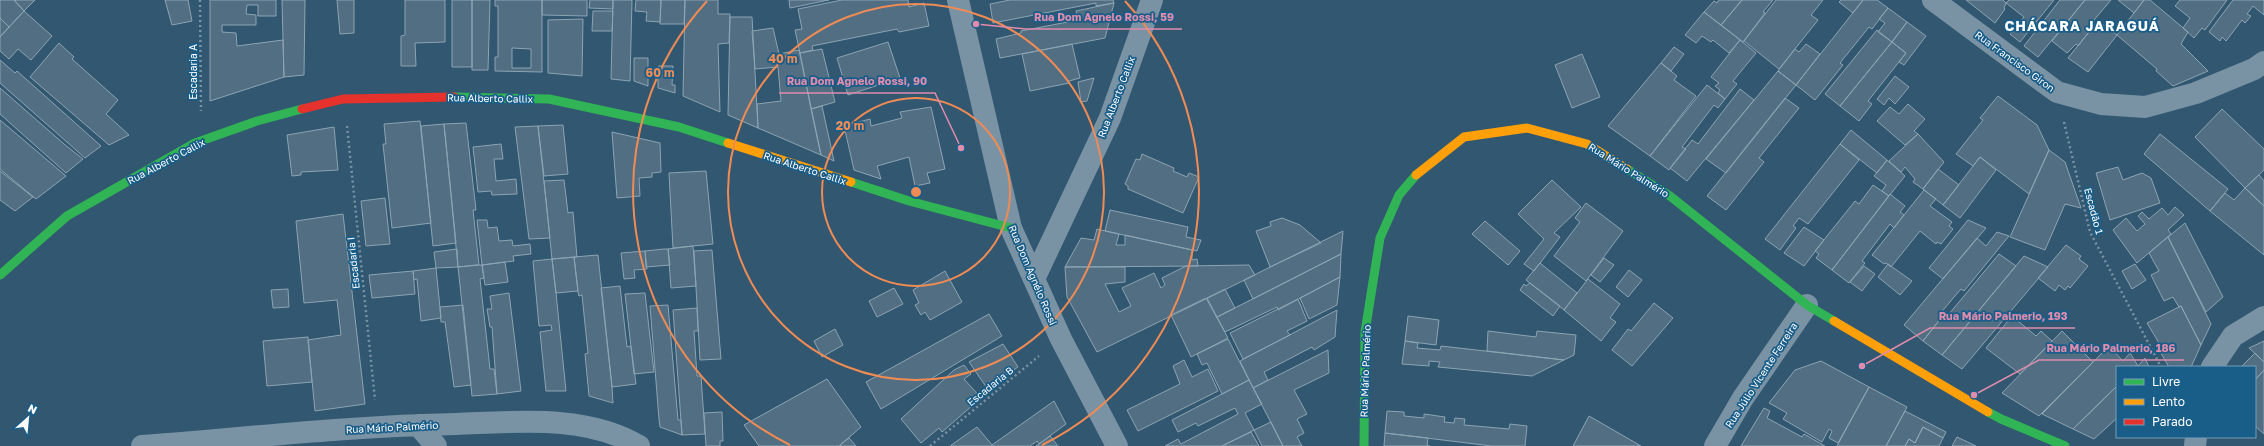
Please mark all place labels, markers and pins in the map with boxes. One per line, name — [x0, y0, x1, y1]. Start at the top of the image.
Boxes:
callout: Rua Dom Agnelo Rossi, 59 — [1026, 6, 1182, 29]
callout: Rua Dom Agnelo Rossi, 90 — [779, 70, 935, 93]
centre of rings — [909, 185, 923, 199]
callout: Rua Mário Palmerio, 193 — [1930, 305, 2075, 328]
callout: Rua Mário Palmerio, 186 — [2039, 337, 2184, 360]

